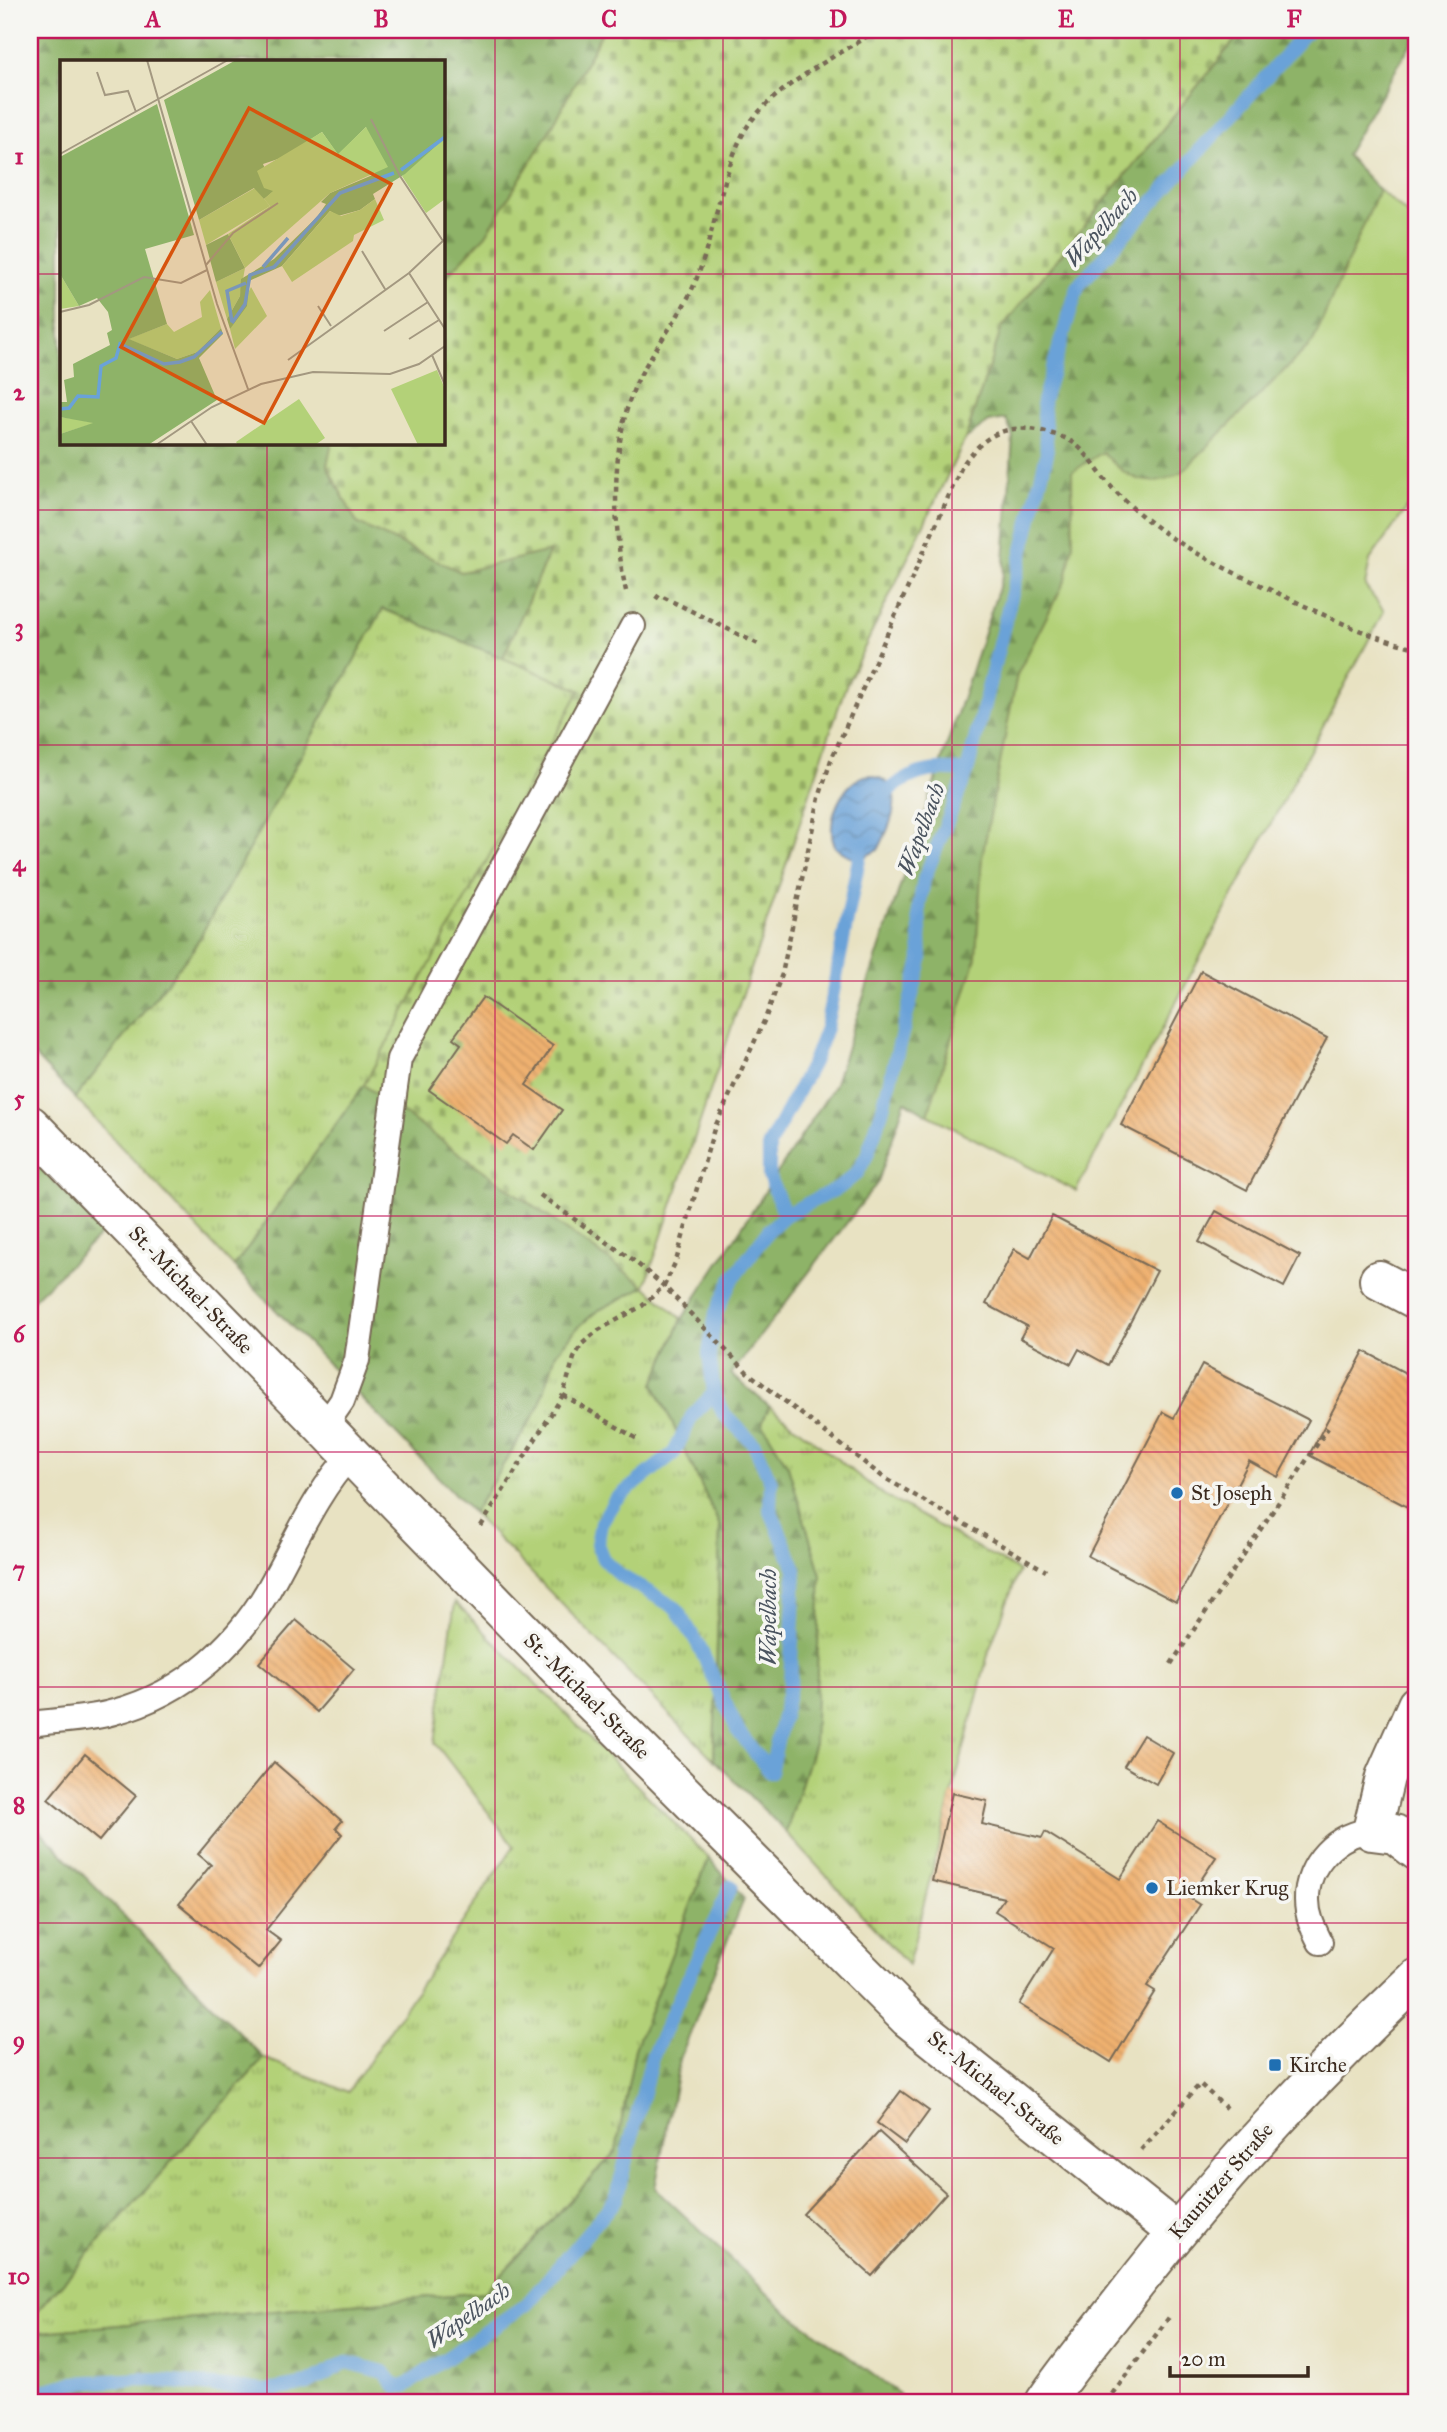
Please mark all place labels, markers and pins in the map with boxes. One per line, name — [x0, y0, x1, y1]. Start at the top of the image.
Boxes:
place label: St Joseph — [1191, 1480, 1273, 1506]
marker: St Joseph — [1169, 1485, 1185, 1501]
place label: Liemker Krug — [1166, 1875, 1288, 1901]
marker: Liemker Krug — [1144, 1880, 1160, 1896]
place label: Kirche — [1289, 2052, 1347, 2078]
marker: Kirche — [1267, 2057, 1283, 2073]

